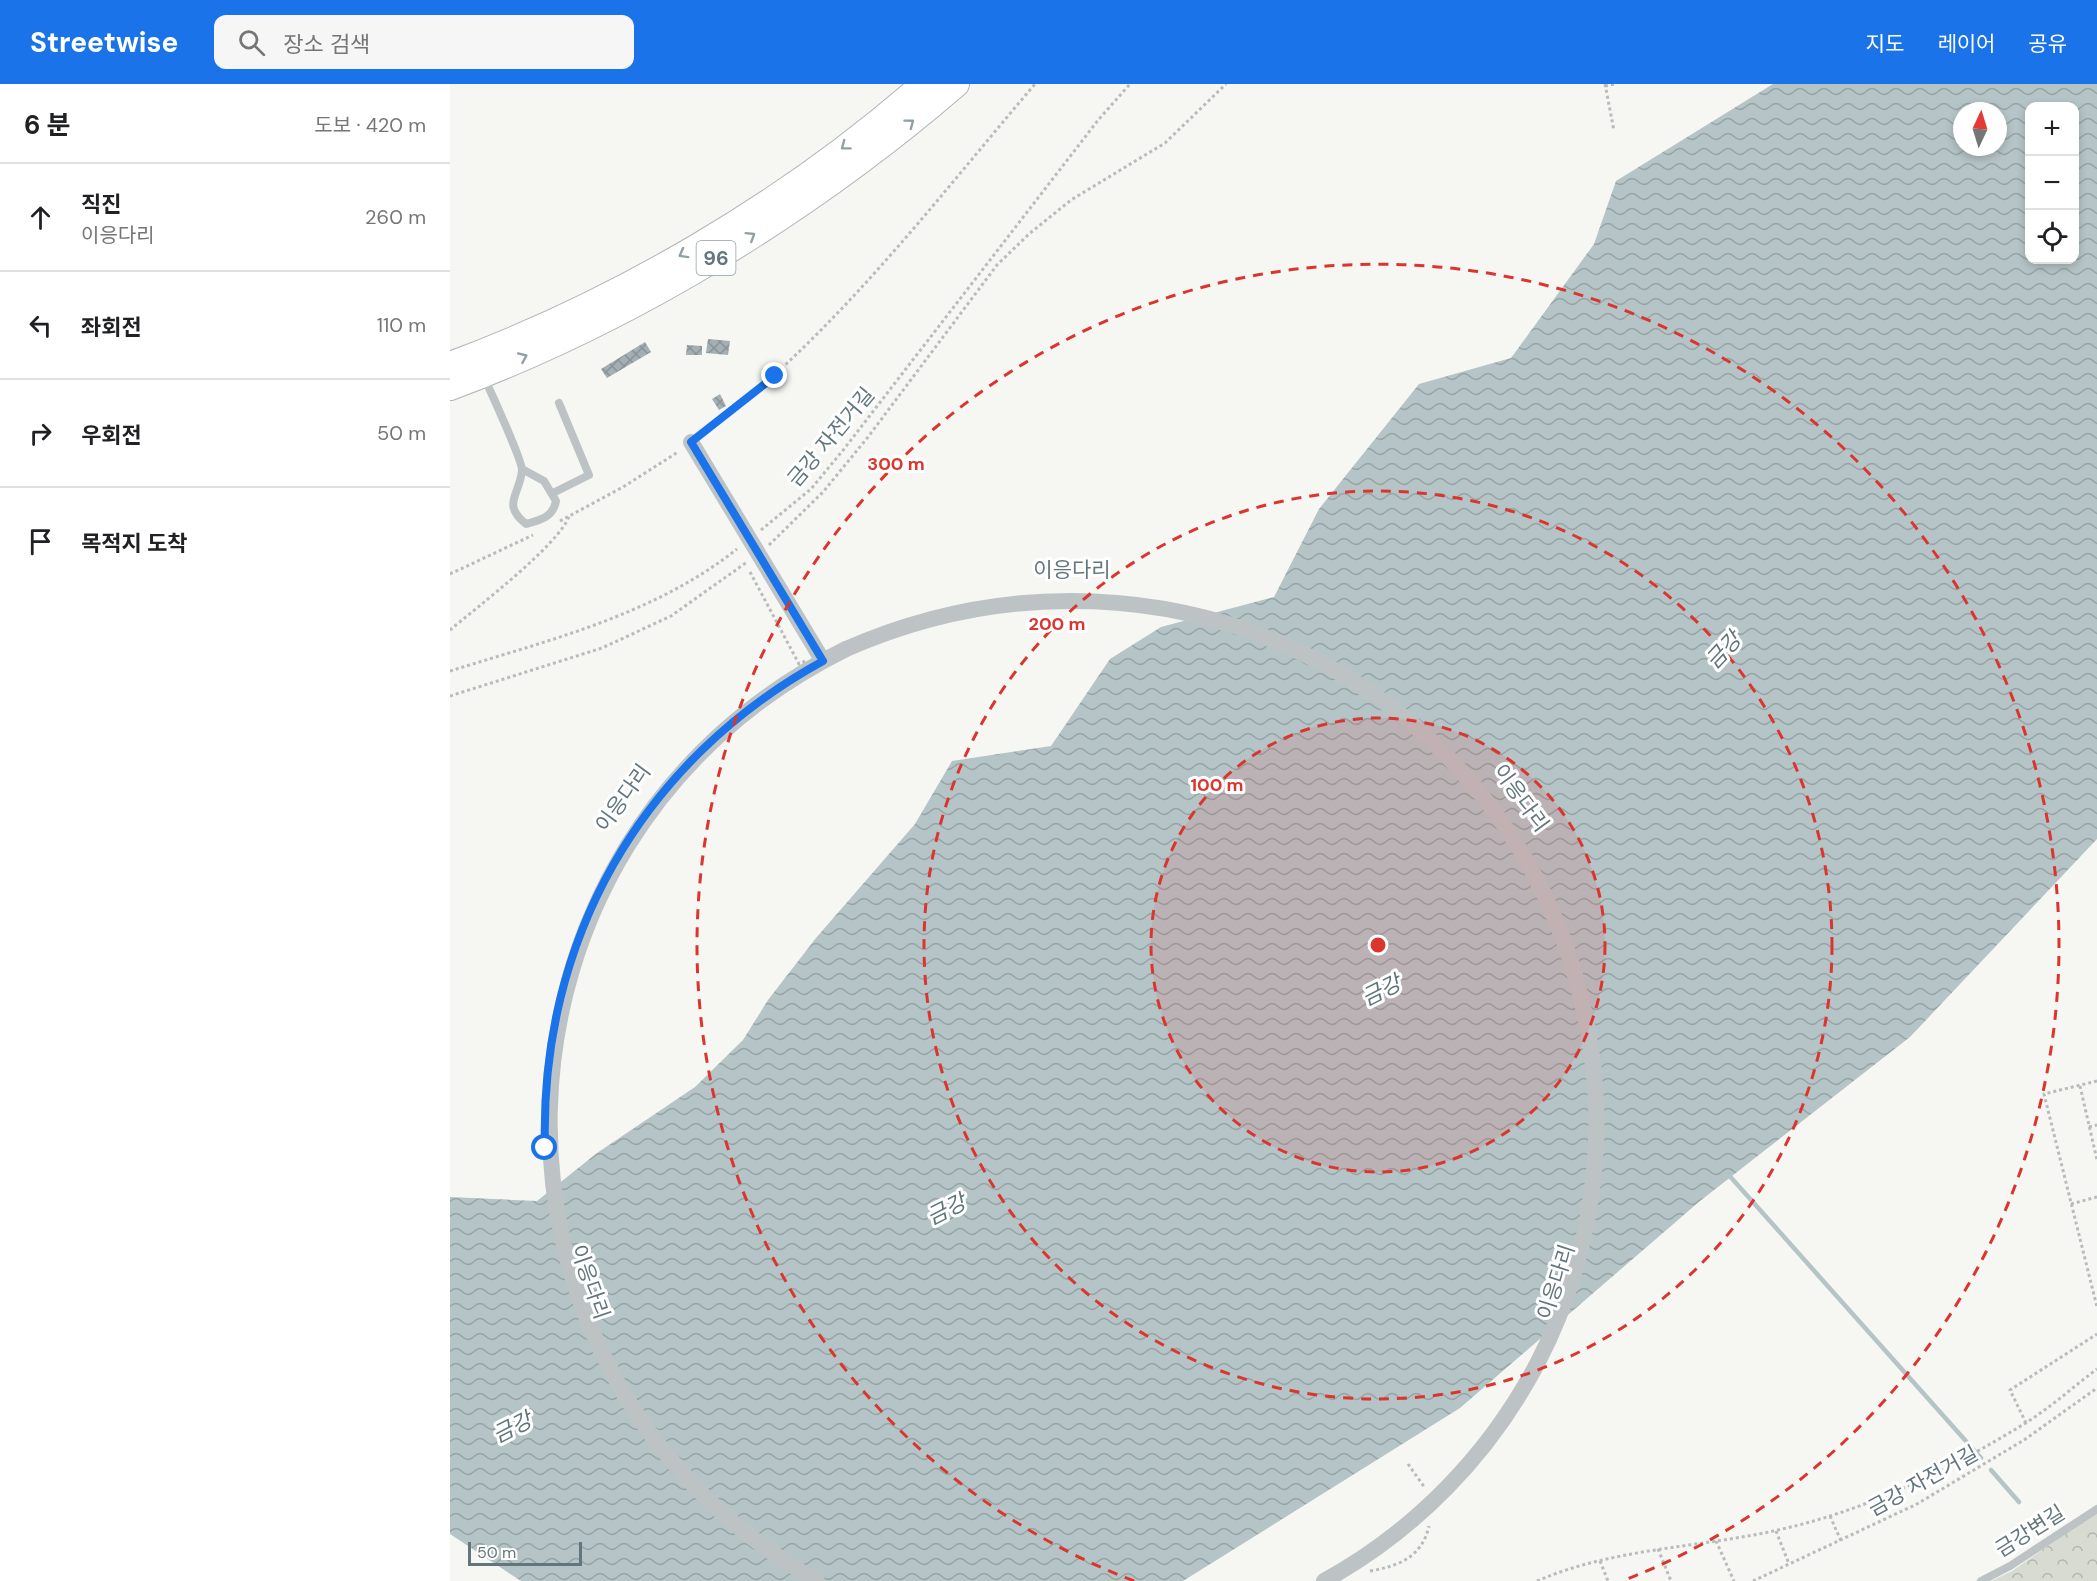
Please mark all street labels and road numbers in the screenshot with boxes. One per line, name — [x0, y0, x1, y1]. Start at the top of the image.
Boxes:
road number: 96 — [696, 241, 736, 275]
street label: 금강 자전거길 — [781, 381, 881, 493]
street label: 이응다리 — [1033, 556, 1111, 584]
street label: 이응다리 — [589, 759, 657, 837]
street label: 이응다리 — [1487, 759, 1555, 837]
street label: 이응다리 — [564, 1241, 616, 1323]
street label: 이응다리 — [1531, 1241, 1581, 1323]
street label: 금강 자전거길 — [1863, 1439, 1983, 1523]
street label: 금강변길 — [1990, 1499, 2070, 1563]

